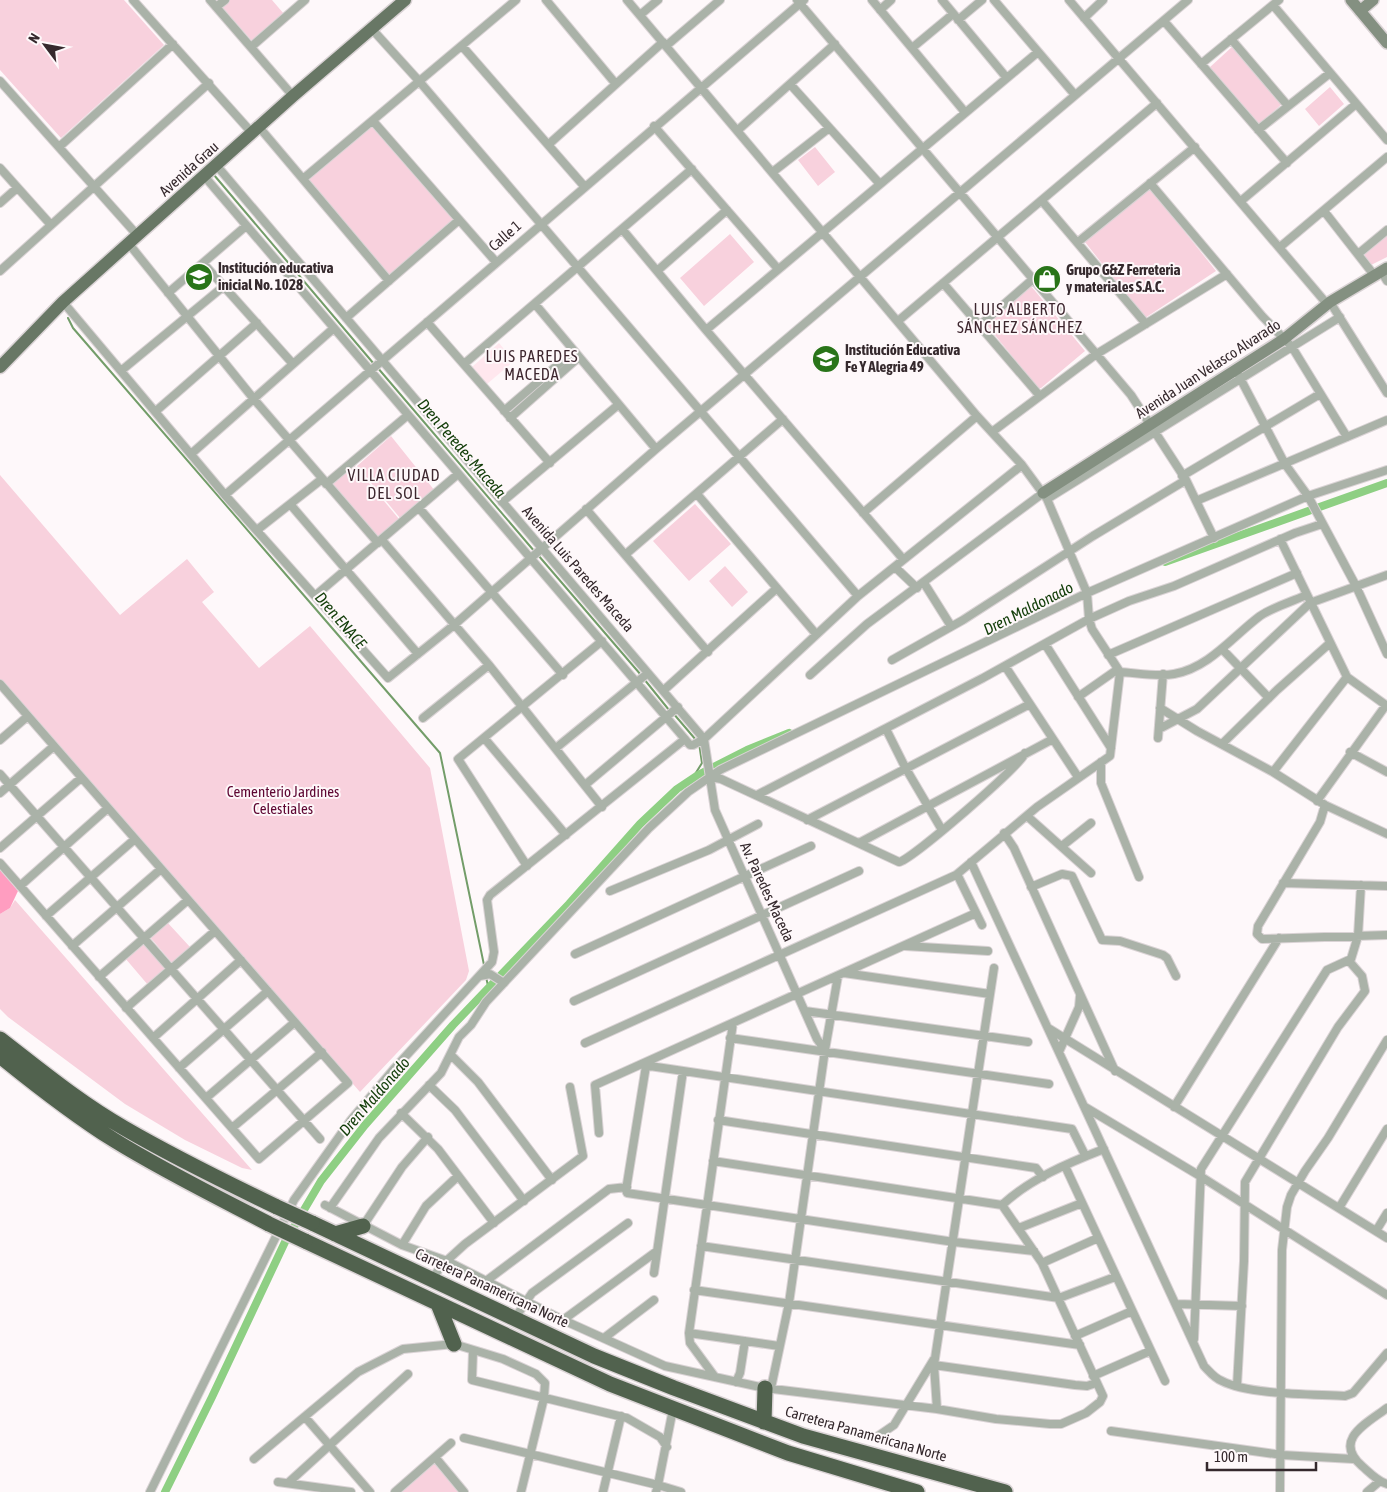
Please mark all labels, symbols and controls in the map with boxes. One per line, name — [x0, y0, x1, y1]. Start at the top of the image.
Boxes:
north arrow — [20, 20, 70, 70]
text: N — [25, 30, 43, 46]
street label: Avenida Grau — [156, 138, 222, 199]
street label: Calle 1 — [485, 217, 524, 254]
place label: Institución educativa inicial No. 1028 — [218, 259, 334, 293]
place label: Grupo G&Z Ferreteria y materiales S.A.C. — [1066, 261, 1180, 295]
school or university icon: Institución educativa inicial No. 1028 — [184, 262, 214, 292]
shop icon: Grupo G&Z Ferreteria y materiales S.A.C. — [1032, 264, 1062, 294]
district label: LUIS ALBERTO SÁNCHEZ SÁNCHEZ — [957, 300, 1083, 336]
street label: Avenida Juan Velasco Alvarado — [1132, 315, 1283, 422]
place label: Institución Educativa Fe Y Alegria 49 — [845, 341, 960, 375]
school or university icon: Institución Educativa Fe Y Alegria 49 — [811, 344, 841, 374]
district label: LUIS PAREDES MACEDA — [486, 347, 578, 383]
water label: Dren Peredes Maceda — [414, 395, 510, 502]
district label: VILLA CIUDAD DEL SOL — [348, 466, 440, 502]
street label: Avenida Luis Paredes Maceda — [519, 502, 638, 635]
water label: Dren Maldonado — [980, 578, 1076, 638]
water label: Dren ENACE — [312, 588, 371, 653]
park label: Cementerio Jardines Celestiales — [227, 783, 339, 817]
street label: Av. Paredes Maceda — [737, 839, 798, 944]
water label: Dren Maldonado — [335, 1053, 413, 1139]
street label: Carretera Panamericana Norte — [413, 1244, 572, 1331]
street label: Carretera Panamericana Norte — [783, 1402, 949, 1465]
scale bar — [1207, 1440, 1316, 1472]
text: 100 m — [1214, 1448, 1248, 1465]

